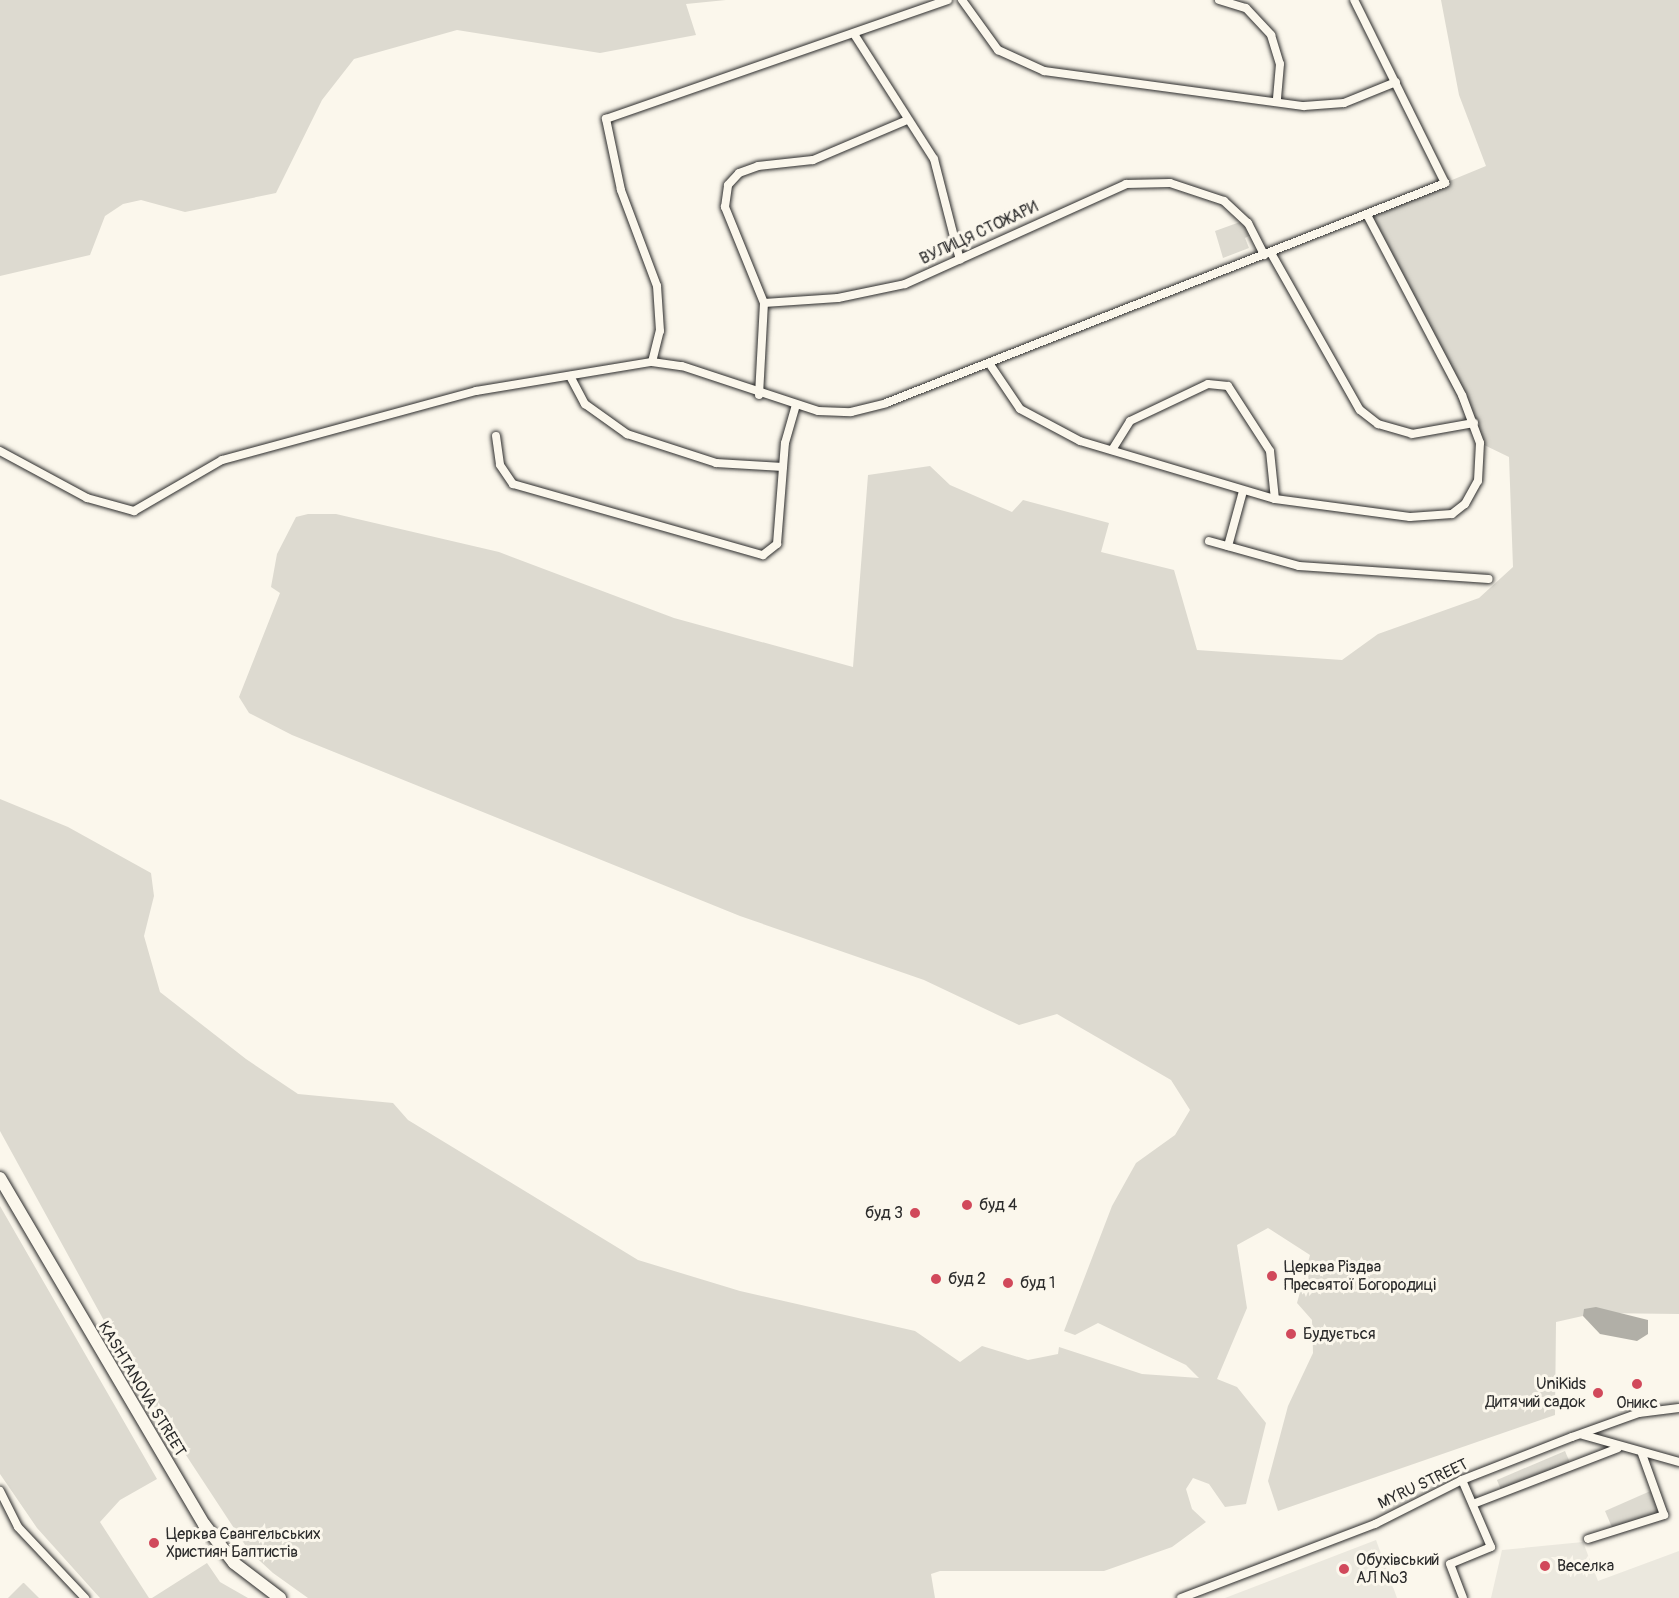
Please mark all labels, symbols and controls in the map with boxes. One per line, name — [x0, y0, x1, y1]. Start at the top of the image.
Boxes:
street label: ВУЛИЦЯ СТОЖАРИ — [917, 197, 1041, 269]
place label: буд 4 — [979, 1195, 1017, 1215]
marker: буд 4 — [960, 1198, 974, 1212]
place label: буд 3 — [865, 1203, 903, 1223]
marker: буд 3 — [908, 1206, 922, 1220]
place label: Церква Різдва Пресвятої Богородиці — [1284, 1257, 1436, 1295]
place label: буд 2 — [948, 1269, 986, 1289]
marker: Церква Різдва Пресвятої Богородиці — [1265, 1269, 1279, 1283]
marker: буд 2 — [929, 1272, 943, 1286]
place label: буд 1 — [1020, 1273, 1055, 1293]
marker: буд 1 — [1001, 1276, 1015, 1290]
street label: KASHTANOVA STREET — [94, 1318, 190, 1460]
place label: Будується — [1303, 1324, 1375, 1344]
marker: Будується — [1284, 1327, 1298, 1341]
place label: UniKids Дитячий садок — [1485, 1374, 1586, 1412]
marker: Оникс — [1630, 1377, 1644, 1391]
marker: UniKids Дитячий садок — [1591, 1386, 1605, 1400]
place label: Оникс — [1616, 1393, 1658, 1413]
street label: MYRU STREET — [1375, 1455, 1471, 1513]
place label: Церква Євангельських Християн Баптистів — [166, 1524, 321, 1562]
marker: Церква Євангельських Християн Баптистів — [147, 1536, 161, 1550]
place label: Обухівський АЛ №3 — [1356, 1550, 1439, 1588]
place label: Веселка — [1557, 1556, 1614, 1576]
marker: Веселка — [1538, 1559, 1552, 1573]
marker: Обухівський АЛ №3 — [1337, 1562, 1351, 1576]

